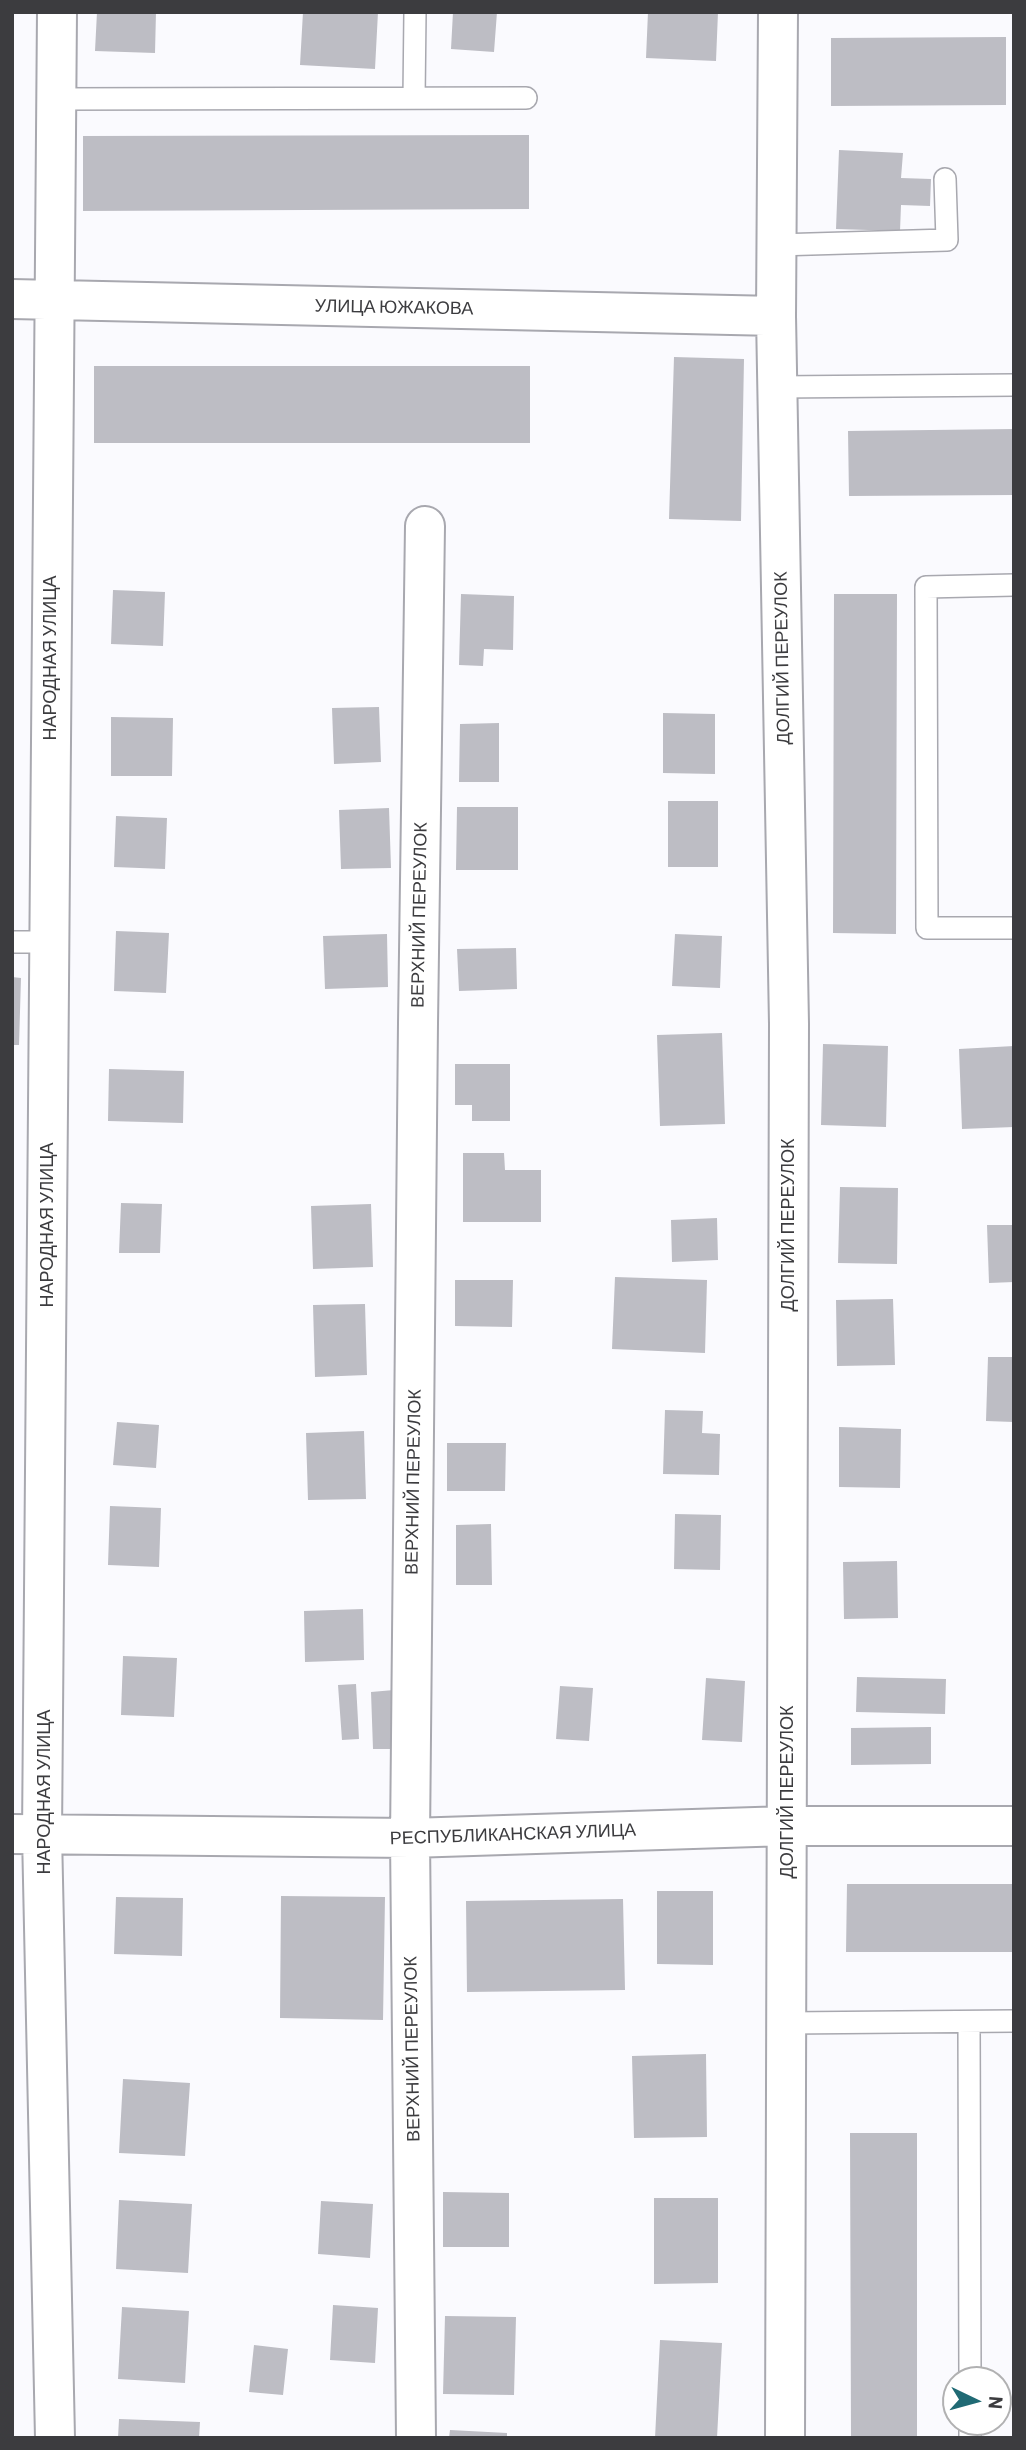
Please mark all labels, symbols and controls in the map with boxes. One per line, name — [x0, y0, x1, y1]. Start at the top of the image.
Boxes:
street label: УЛИЦА ЮЖАКОВА — [315, 295, 473, 319]
street label: ДОЛГИЙ ПЕРЕУЛОК — [770, 571, 794, 745]
street label: НАРОДНАЯ УЛИЦА — [39, 576, 61, 740]
street label: ВЕРХНИЙ ПЕРЕУЛОК — [407, 822, 431, 1008]
street label: ДОЛГИЙ ПЕРЕУЛОК — [777, 1138, 799, 1312]
street label: НАРОДНАЯ УЛИЦА — [36, 1143, 58, 1307]
street label: ВЕРХНИЙ ПЕРЕУЛОК — [401, 1389, 425, 1575]
street label: ДОЛГИЙ ПЕРЕУЛОК — [776, 1705, 798, 1879]
street label: НАРОДНАЯ УЛИЦА — [33, 1710, 55, 1874]
street label: РЕСПУБЛИКАНСКАЯ УЛИЦА — [389, 1819, 637, 1849]
street label: ВЕРХНИЙ ПЕРЕУЛОК — [400, 1956, 424, 2142]
north arrow — [942, 2366, 1012, 2436]
text: N — [984, 2395, 1008, 2410]

